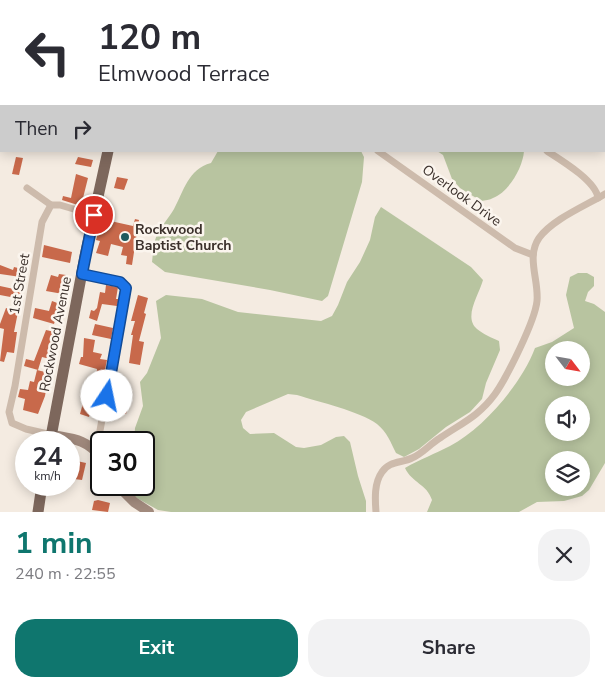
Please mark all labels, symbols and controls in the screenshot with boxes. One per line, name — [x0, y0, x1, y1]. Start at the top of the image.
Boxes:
text: 120 m — [98, 14, 201, 61]
icon: left — [15, 20, 80, 85]
text: Elmwood Terrace — [98, 59, 270, 89]
icon: right — [68, 115, 96, 143]
text: Then — [15, 116, 58, 142]
street label: Overlook Drive — [418, 160, 505, 231]
pin — [73, 194, 115, 236]
icon: arrive — [80, 201, 108, 229]
place label: Rockwood Baptist Church — [135, 220, 231, 255]
marker: Rockwood Baptist Church — [119, 231, 131, 243]
street label: 1st Street — [5, 252, 34, 316]
street label: Rockwood Avenue — [35, 275, 76, 393]
north arrow — [545, 341, 590, 386]
map controls — [545, 341, 590, 496]
position arrow — [80, 369, 132, 421]
button: sound — [545, 396, 590, 441]
speed limit sign: 30 — [90, 431, 155, 496]
text: 24 — [32, 440, 63, 474]
button: layers — [545, 451, 590, 496]
text: km/h — [34, 468, 61, 484]
text: 1 min — [15, 523, 93, 564]
button: close — [538, 529, 590, 581]
text: 240 m · 22:55 — [15, 563, 116, 585]
button: Exit — [15, 619, 298, 677]
button: Share — [308, 619, 590, 677]

